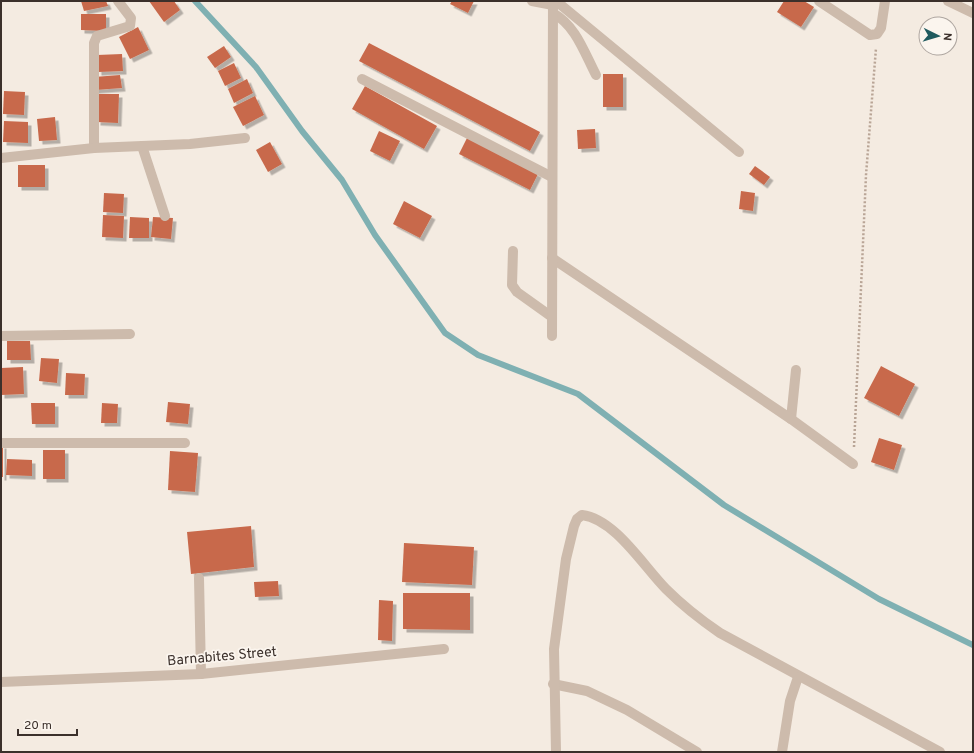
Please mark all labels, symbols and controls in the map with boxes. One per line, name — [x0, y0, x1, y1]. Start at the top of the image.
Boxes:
north arrow — [918, 16, 958, 56]
text: N — [940, 32, 954, 41]
street label: Barnabites Street — [167, 644, 277, 670]
scale bar — [18, 711, 77, 737]
text: 20 m — [24, 718, 52, 734]

